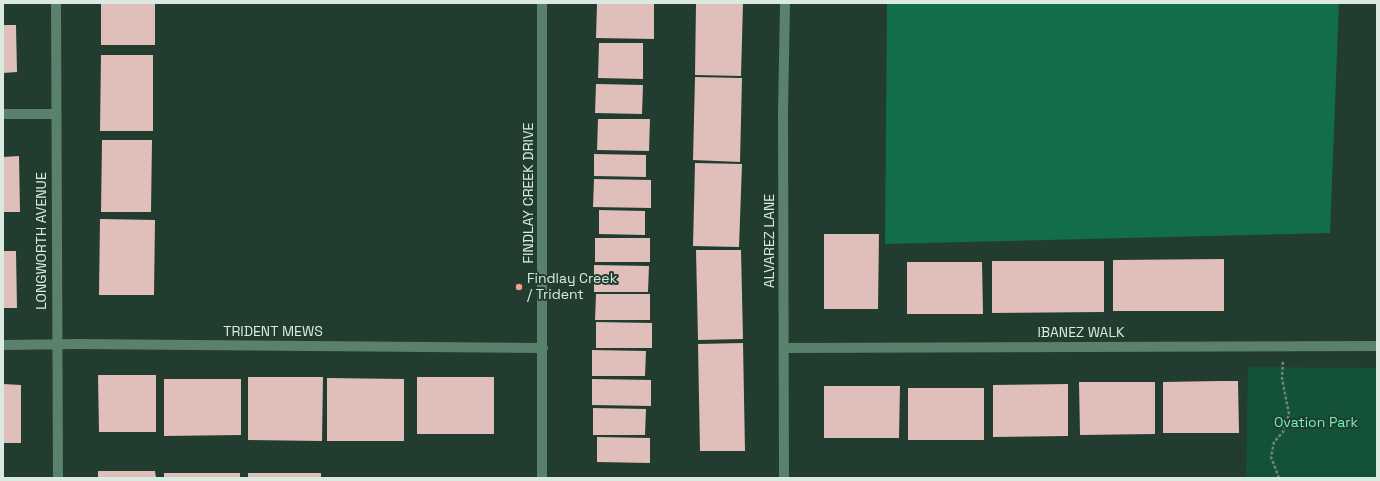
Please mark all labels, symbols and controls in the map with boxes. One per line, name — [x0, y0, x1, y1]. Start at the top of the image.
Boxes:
street label: FINDLAY CREEK DRIVE — [521, 123, 537, 263]
street label: LONGWORTH AVENUE — [34, 172, 50, 310]
street label: ALVAREZ LANE — [762, 194, 778, 288]
place label: Findlay Creek / Trident — [527, 271, 617, 304]
marker: Findlay Creek / Trident — [514, 282, 524, 292]
street label: TRIDENT MEWS — [223, 324, 323, 340]
street label: IBANEZ WALK — [1037, 325, 1125, 341]
park label: Ovation Park — [1274, 415, 1358, 431]

